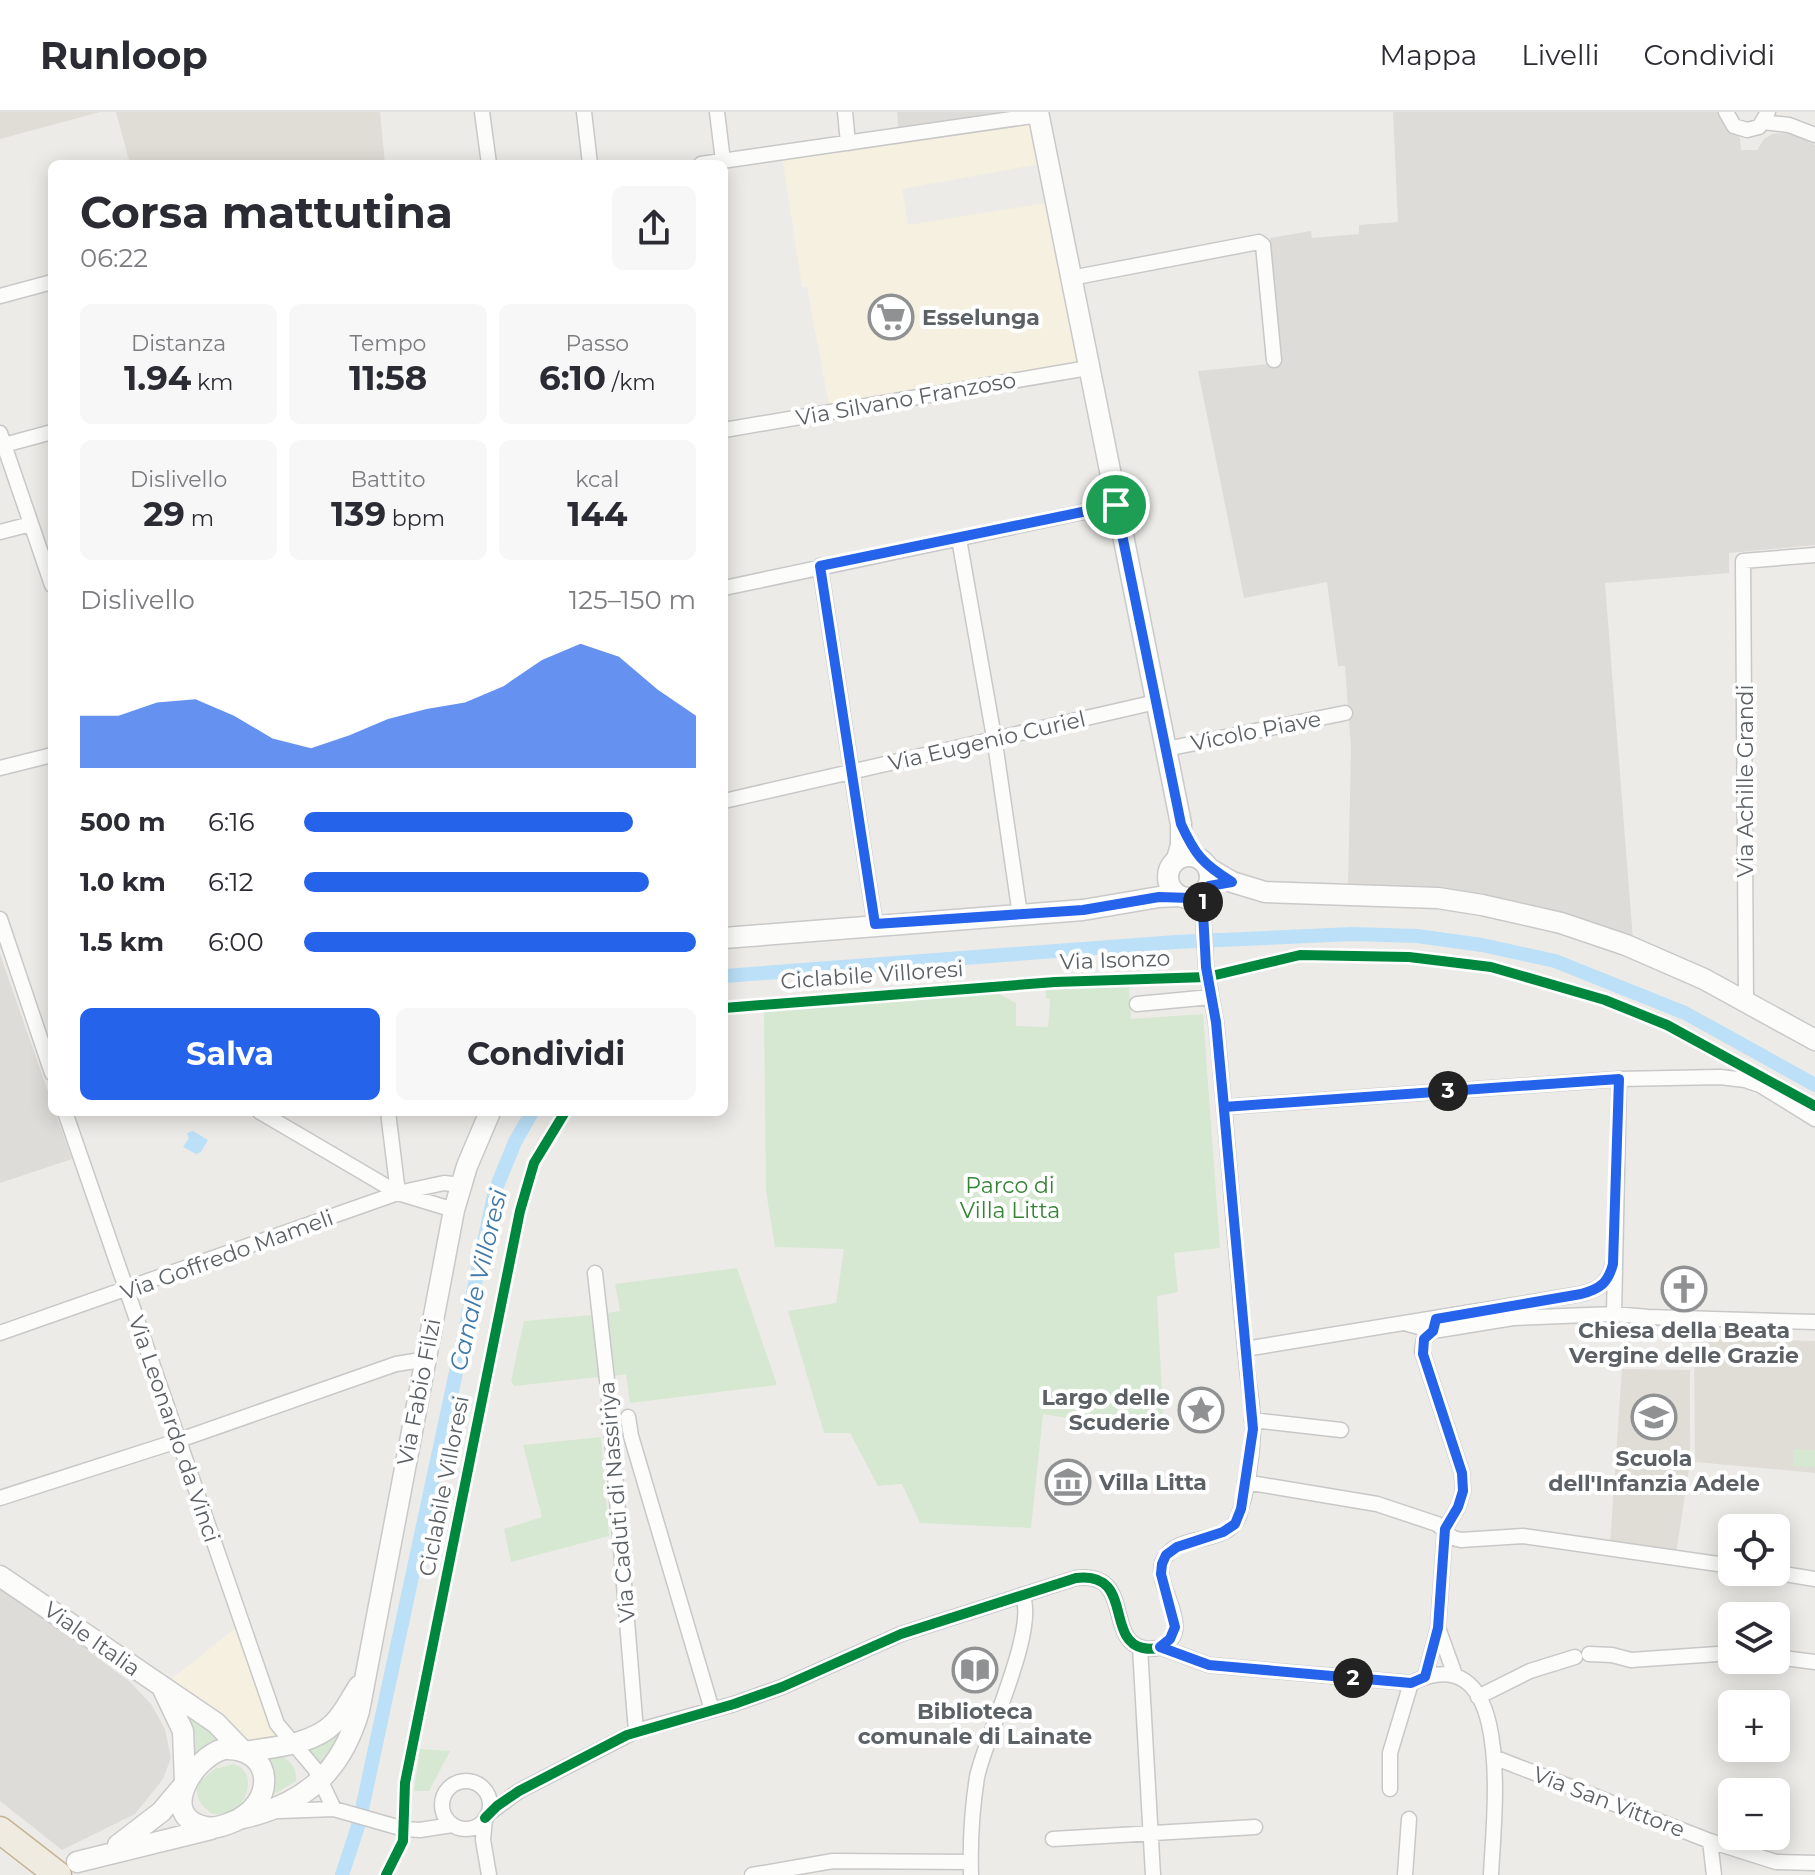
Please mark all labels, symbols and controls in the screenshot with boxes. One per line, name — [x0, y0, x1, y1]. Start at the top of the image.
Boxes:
text: Runloop — [40, 32, 208, 79]
text: Mappa — [1380, 38, 1477, 72]
text: Livelli — [1521, 38, 1600, 72]
text: Condividi — [1644, 38, 1775, 72]
text: Corsa mattutina — [80, 185, 453, 239]
button: share — [612, 186, 696, 270]
text: 06:22 — [80, 242, 148, 274]
supermarket icon: Esselunga — [867, 293, 915, 341]
place label: Esselunga — [922, 304, 1040, 331]
text: Distanza — [131, 330, 226, 357]
text: Tempo — [350, 330, 426, 357]
text: Passo — [565, 330, 629, 357]
text: 1.94 — [124, 357, 191, 399]
text: 11:58 — [349, 357, 427, 399]
text: 6:10 — [539, 357, 606, 399]
street label: Via Silvano Franzoso — [794, 366, 1018, 432]
text: km — [191, 369, 233, 396]
text: /km — [606, 369, 656, 396]
text: Dislivello — [130, 466, 227, 493]
text: Battito — [350, 466, 426, 493]
text: kcal — [575, 466, 619, 493]
pin — [1082, 471, 1150, 539]
icon: arrive — [1094, 483, 1138, 527]
text: 29 — [143, 493, 185, 535]
text: 139 — [331, 493, 386, 535]
text: 144 — [567, 493, 627, 535]
text: m — [185, 505, 214, 532]
text: bpm — [386, 505, 445, 532]
text: Dislivello — [80, 584, 195, 616]
text: 125–150 m — [569, 584, 696, 616]
street label: Via Achille Grandi — [1732, 685, 1759, 877]
street label: Via Eugenio Curiel — [886, 705, 1088, 777]
street label: Vicolo Piave — [1189, 705, 1323, 757]
text: 500 m — [80, 806, 165, 838]
text: 6:16 — [208, 806, 255, 838]
text: 1.0 km — [80, 866, 166, 898]
text: 6:12 — [208, 866, 254, 898]
pin: 1 — [1183, 882, 1223, 922]
text: 1 — [1199, 888, 1207, 915]
text: 1.5 km — [80, 926, 164, 958]
text: 6:00 — [208, 926, 264, 958]
street label: Via Isonzo — [1059, 945, 1171, 975]
street label: Ciclabile Villoresi — [780, 955, 964, 995]
button: Salva — [80, 1008, 380, 1100]
button: Condividi — [396, 1008, 696, 1100]
pin: 3 — [1428, 1071, 1468, 1111]
text: 3 — [1441, 1077, 1455, 1104]
park label: Parco di Villa Litta — [960, 1172, 1060, 1224]
water label: Canale Villoresi — [443, 1186, 513, 1374]
street label: Via Goffredo Mameli — [117, 1204, 337, 1306]
church icon: Chiesa della Beata Vergine delle Grazie — [1660, 1265, 1708, 1313]
street label: Via Leonardo da Vinci — [123, 1312, 225, 1546]
street label: Via Fabio Filzi — [391, 1316, 447, 1468]
place label: Chiesa della Beata Vergine delle Grazie — [1568, 1317, 1799, 1369]
street label: Via Caduti di Nassiriya — [593, 1380, 641, 1624]
place label: Largo delle Scuderie — [1041, 1384, 1170, 1436]
place icon: Largo delle Scuderie — [1177, 1386, 1225, 1434]
street label: Ciclabile Villoresi — [413, 1393, 475, 1579]
school or university icon: Scuola dell'Infanzia Adele — [1630, 1393, 1678, 1441]
place label: Scuola dell'Infanzia Adele — [1548, 1445, 1760, 1497]
museum icon: Villa Litta — [1044, 1458, 1092, 1506]
place label: Villa Litta — [1098, 1469, 1207, 1496]
map controls — [1718, 1514, 1790, 1850]
button: locate — [1718, 1514, 1790, 1586]
street label: Viale Italia — [38, 1596, 146, 1682]
button: layers — [1718, 1602, 1790, 1674]
library icon: Biblioteca comunale di Lainate — [951, 1646, 999, 1694]
pin: 2 — [1333, 1658, 1373, 1698]
text: 2 — [1347, 1664, 1359, 1691]
button: + — [1718, 1690, 1790, 1762]
place label: Biblioteca comunale di Lainate — [858, 1698, 1092, 1750]
street label: Via San Vittore — [1529, 1761, 1689, 1843]
button: − — [1718, 1778, 1790, 1850]

